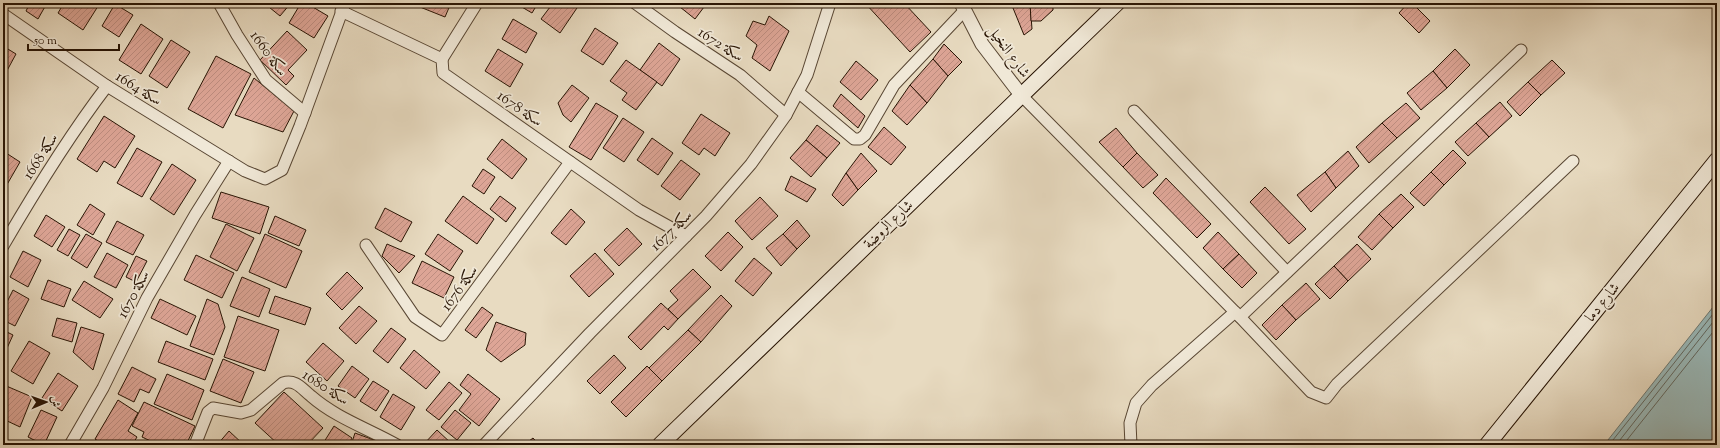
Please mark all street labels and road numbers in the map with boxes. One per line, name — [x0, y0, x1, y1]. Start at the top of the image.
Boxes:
street label: شارع النخيل — [980, 21, 1034, 83]
street label: سكة 1672 — [693, 23, 747, 68]
street label: سكة 1660 — [244, 27, 291, 81]
street label: سكة 1664 — [111, 67, 165, 112]
street label: سكة 1678 — [492, 86, 546, 133]
street label: سكة 1668 — [19, 130, 64, 184]
street label: شارع الروضة — [859, 196, 919, 255]
street label: سكة 1677 — [646, 206, 698, 256]
street label: سكة 1676 — [437, 262, 484, 316]
street label: سكة 1670 — [113, 267, 156, 322]
street label: شارع دما — [1581, 279, 1626, 328]
street label: سكة 1680 — [298, 365, 353, 411]

